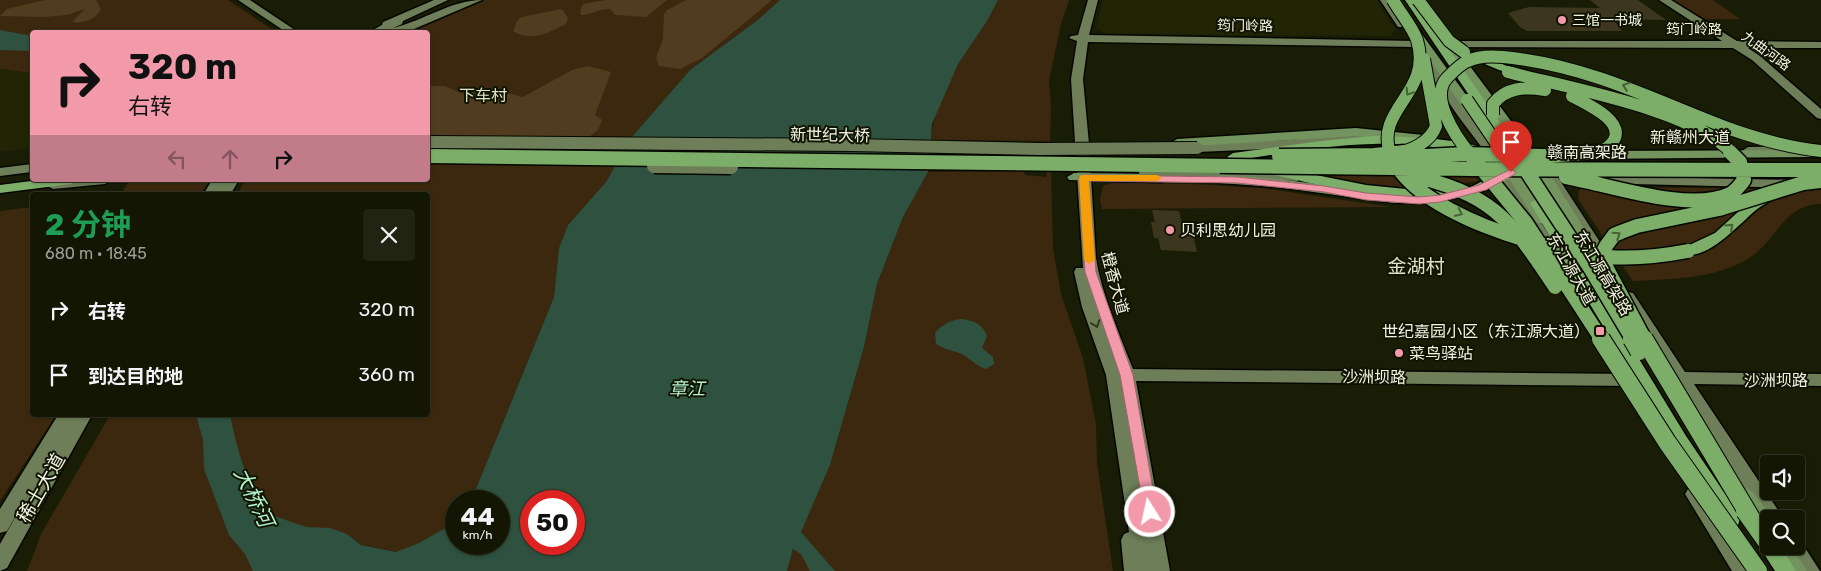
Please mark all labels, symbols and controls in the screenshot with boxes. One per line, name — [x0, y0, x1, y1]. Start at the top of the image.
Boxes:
place label: 三馆一书城 — [1572, 12, 1642, 29]
marker: 三馆一书城 — [1556, 14, 1568, 26]
street label: 筠门岭路 — [1217, 17, 1273, 35]
street label: 筠门岭路 — [1666, 21, 1722, 38]
street label: 九曲河路 — [1738, 28, 1794, 74]
text: 320 m — [128, 46, 237, 88]
icon: right — [45, 50, 110, 115]
one-way arrow — [1623, 81, 1631, 91]
district label: 下车村 — [459, 86, 507, 105]
one-way arrow — [1406, 87, 1415, 96]
text: 右转 — [128, 93, 172, 120]
pin — [1490, 121, 1532, 172]
street label: 新世纪大桥 — [790, 125, 870, 145]
icon: arrive — [1497, 128, 1525, 156]
street label: 新赣州大道 — [1650, 128, 1730, 147]
street label: 赣南高架路 — [1547, 143, 1627, 162]
icon: left — [163, 145, 191, 173]
icon: ahead — [216, 145, 244, 173]
icon: right — [269, 145, 297, 173]
text: 2 分钟 — [45, 207, 131, 243]
one-way arrow — [1454, 207, 1463, 218]
button: close — [363, 209, 415, 261]
place label: 贝利思幼儿园 — [1180, 221, 1276, 240]
marker: 贝利思幼儿园 — [1164, 224, 1176, 236]
one-way arrow — [1724, 224, 1733, 233]
street label: 东江源高架路 — [1570, 227, 1636, 319]
street label: 东江源大道 — [1543, 230, 1599, 308]
one-way arrow — [1612, 231, 1621, 241]
text: 680 m · 18:45 — [45, 244, 147, 263]
street label: 橙香大道 — [1098, 250, 1132, 316]
district label: 金湖村 — [1387, 255, 1445, 278]
icon: right — [45, 296, 73, 324]
text: 320 m — [359, 298, 415, 321]
text: 右转 — [88, 300, 126, 323]
one-way arrow — [1090, 320, 1100, 328]
place label: 世纪嘉园小区（东江源大道） — [1382, 322, 1590, 341]
marker: 世纪嘉园小区（东江源大道） — [1594, 325, 1606, 337]
place label: 菜鸟驿站 — [1409, 344, 1473, 363]
marker: 菜鸟驿站 — [1393, 347, 1405, 359]
icon: arrive — [45, 361, 73, 389]
text: 360 m — [359, 363, 415, 386]
text: 到达目的地 — [88, 365, 183, 388]
street label: 沙洲坝路 — [1342, 367, 1406, 387]
street label: 沙洲坝路 — [1744, 371, 1808, 390]
water label: 章江 — [669, 378, 707, 400]
street label: 稀土大道 — [12, 449, 70, 527]
map controls — [1760, 455, 1805, 555]
button: sound — [1760, 455, 1805, 500]
water label: 大桥河 — [229, 463, 281, 534]
position arrow — [1123, 485, 1175, 537]
speed limit sign: 50 — [520, 490, 585, 555]
text: 44 — [460, 502, 495, 531]
button: search — [1760, 510, 1805, 555]
text: km/h — [463, 528, 492, 542]

